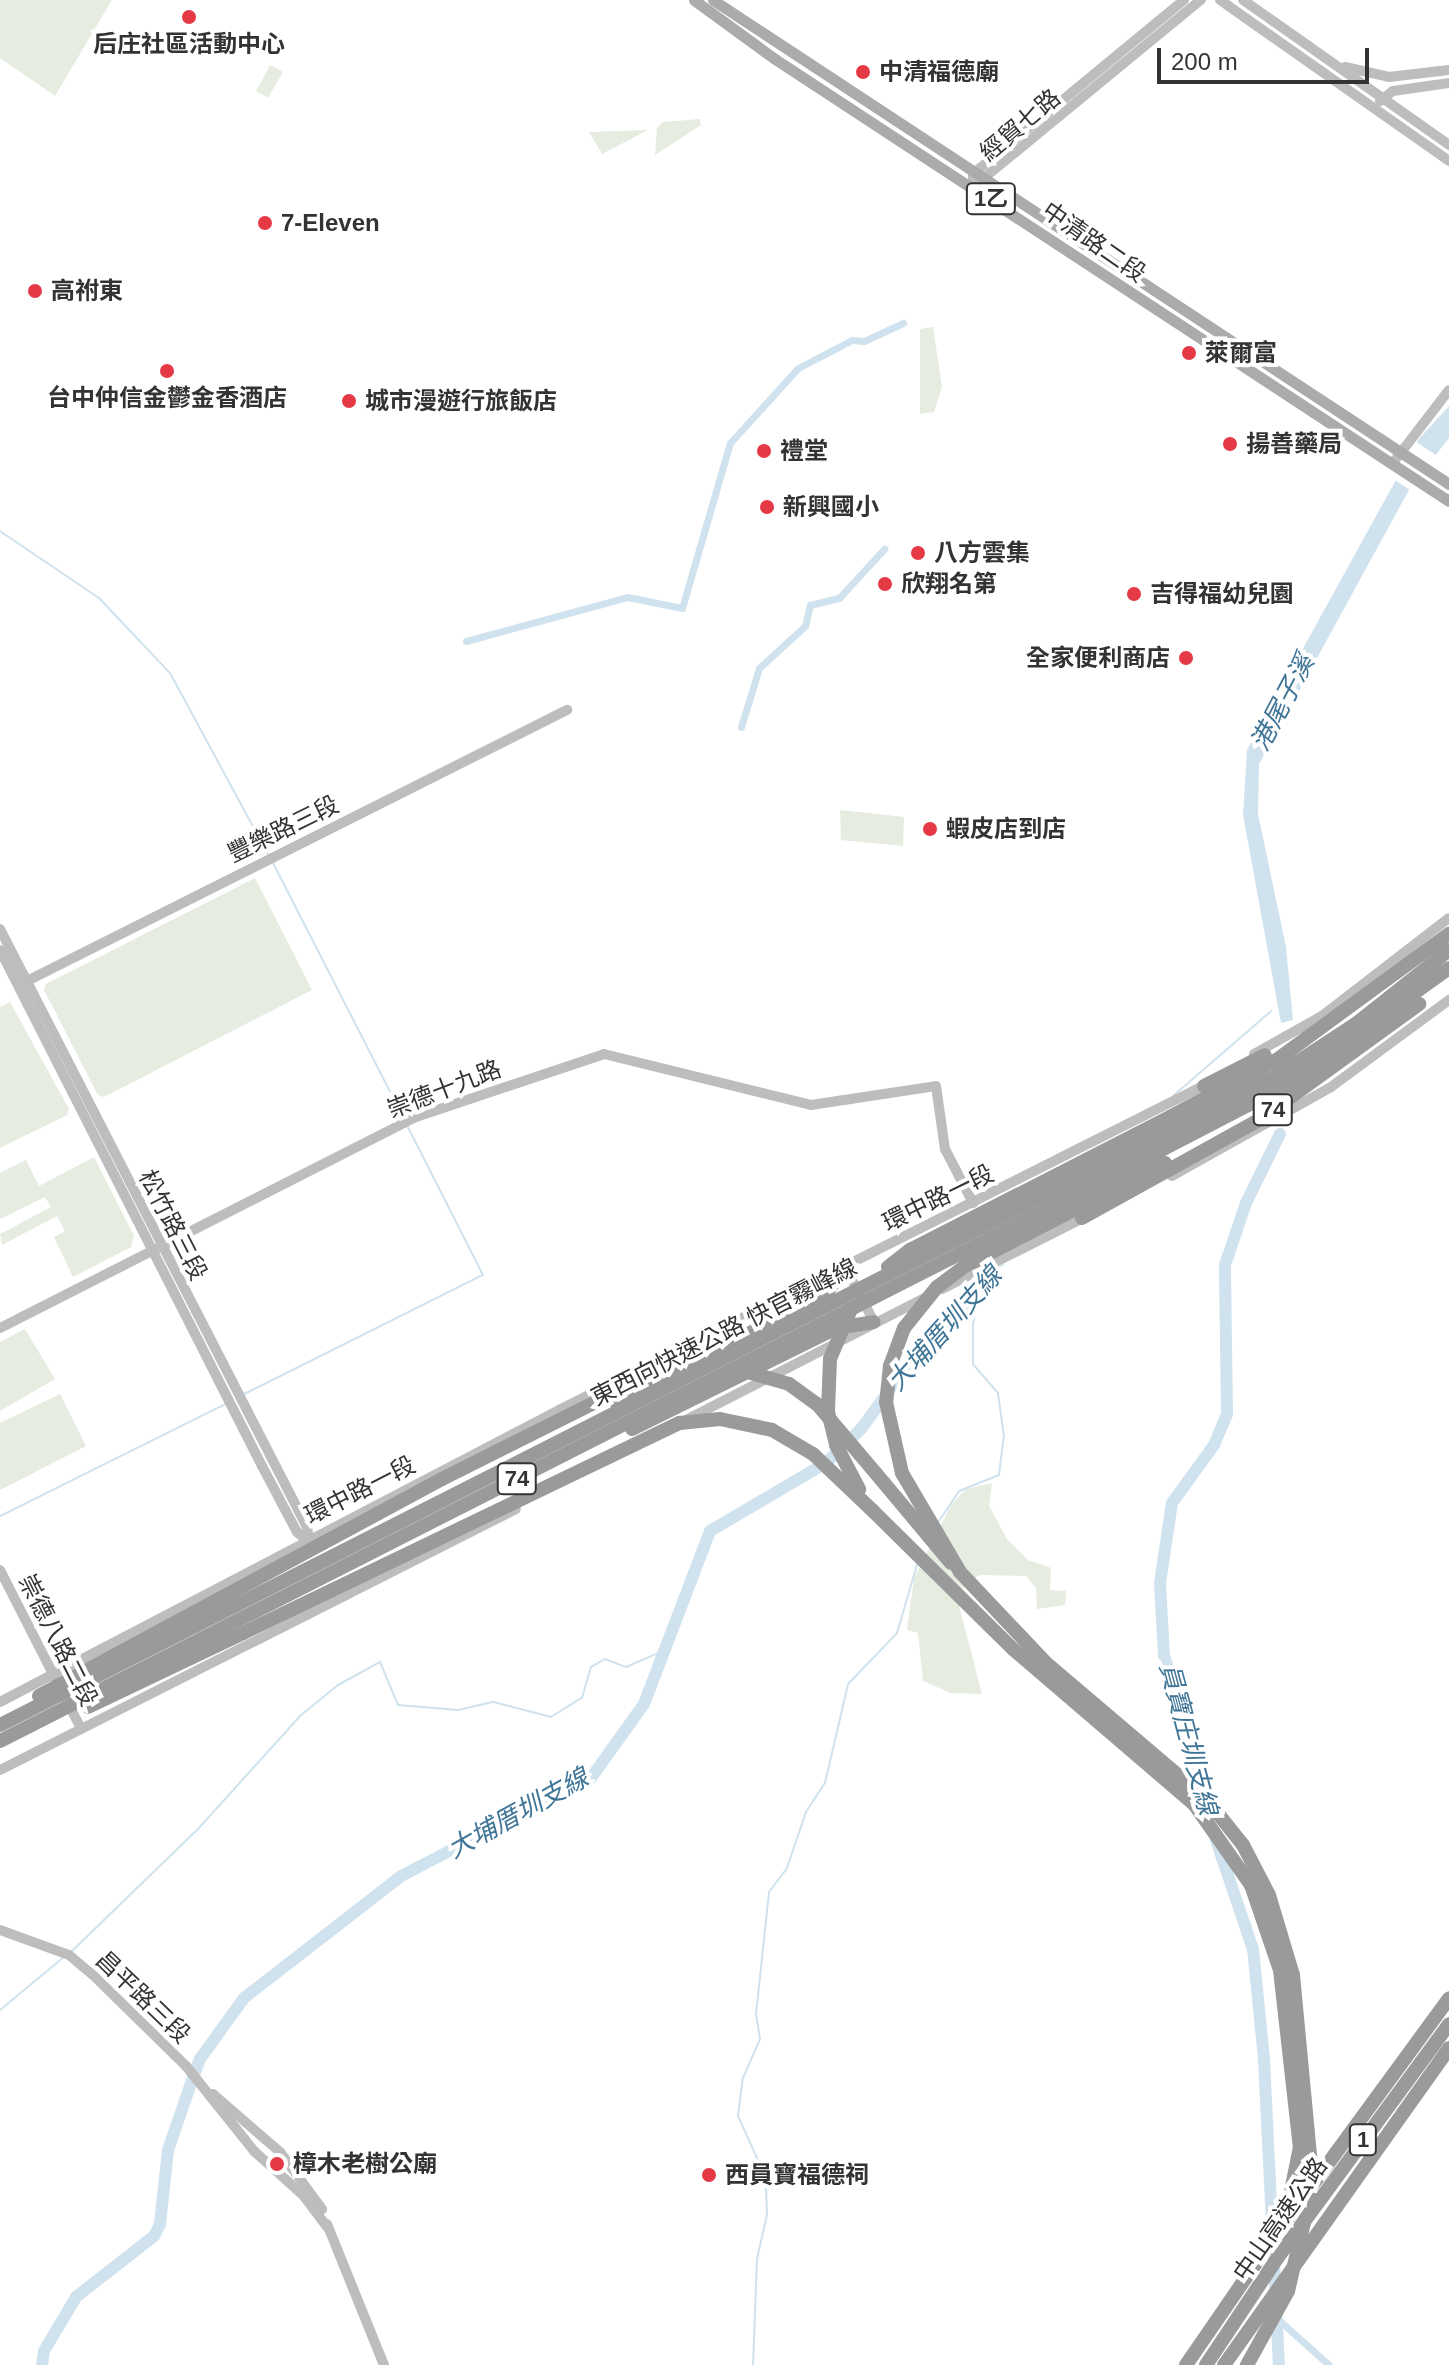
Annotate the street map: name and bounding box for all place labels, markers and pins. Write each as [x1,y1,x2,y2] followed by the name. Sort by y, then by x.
[180,8,198,26] marker: 后庄社區活動中心
[93,30,285,58] place label: 后庄社區活動中心
[879,58,999,86] place label: 中清福德廟
[854,63,872,81] marker: 中清福德廟
[281,209,380,237] place label: 7-Eleven
[256,214,274,232] marker: 7-Eleven
[51,277,123,305] place label: 高祔東
[26,282,44,300] marker: 高祔東
[1205,339,1277,367] place label: 萊爾富
[1180,344,1198,362] marker: 萊爾富
[158,362,176,380] marker: 台中仲信金鬱金香酒店
[47,384,287,412] place label: 台中仲信金鬱金香酒店
[365,387,557,415] place label: 城市漫遊行旅飯店
[340,392,358,410] marker: 城市漫遊行旅飯店
[1246,430,1342,458] place label: 揚善藥局
[1221,435,1239,453] marker: 揚善藥局
[780,437,828,465] place label: 禮堂
[755,442,773,460] marker: 禮堂
[783,493,879,521] place label: 新興國小
[758,498,776,516] marker: 新興國小
[934,539,1030,567] place label: 八方雲集
[909,544,927,562] marker: 八方雲集
[901,570,997,598] place label: 欣翔名第
[876,575,894,593] marker: 欣翔名第
[1150,580,1294,608] place label: 吉得福幼兒園
[1125,585,1143,603] marker: 吉得福幼兒園
[1026,644,1170,672] place label: 全家便利商店
[1177,649,1195,667] marker: 全家便利商店
[946,815,1066,843] place label: 蝦皮店到店
[921,820,939,838] marker: 蝦皮店到店
[293,2150,437,2178] place label: 樟木老樹公廟
[268,2155,286,2173] marker: 樟木老樹公廟
[725,2161,869,2189] place label: 西員寶福德祠
[700,2166,718,2184] marker: 西員寶福德祠

